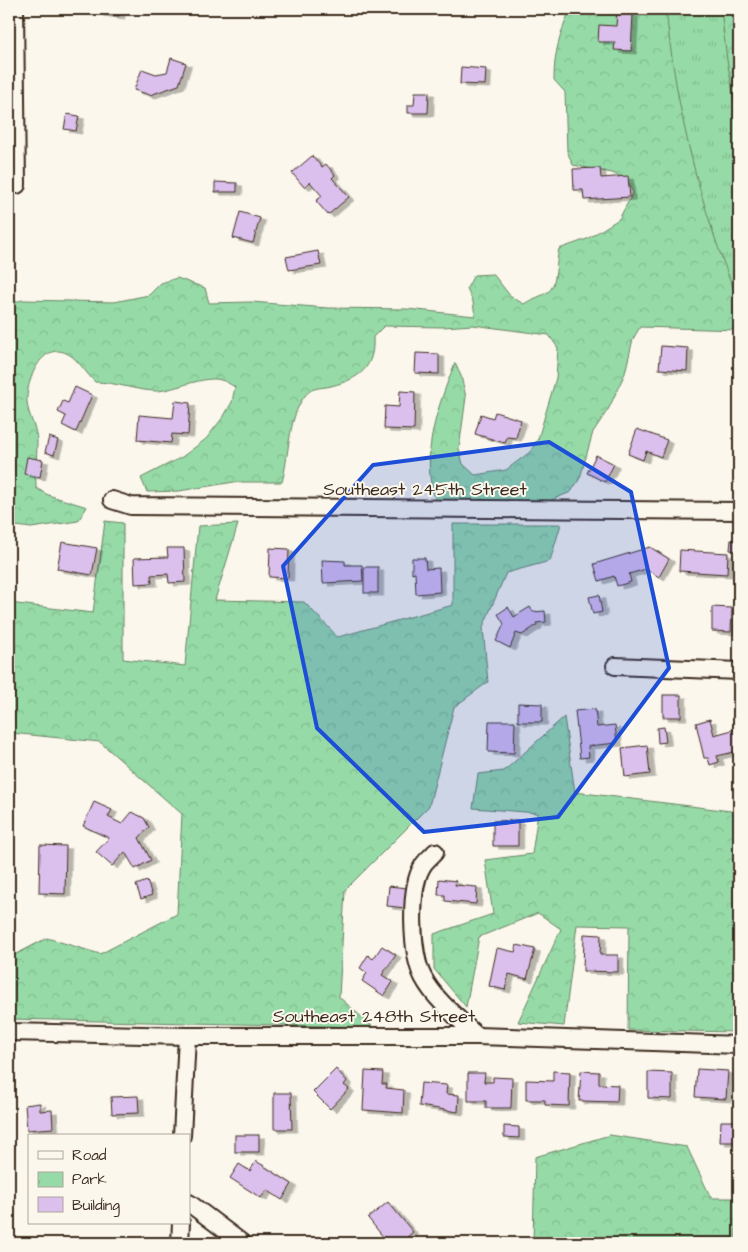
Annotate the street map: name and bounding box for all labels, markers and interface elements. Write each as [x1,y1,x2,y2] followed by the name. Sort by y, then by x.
[323,477,528,502] street label: Southeast 245th Street
[273,1004,476,1029] street label: Southeast 248th Street
[28,1134,190,1224] legend
[72,1145,107,1166] text: Road
[72,1169,107,1190] text: Park
[72,1195,120,1217] text: Building

